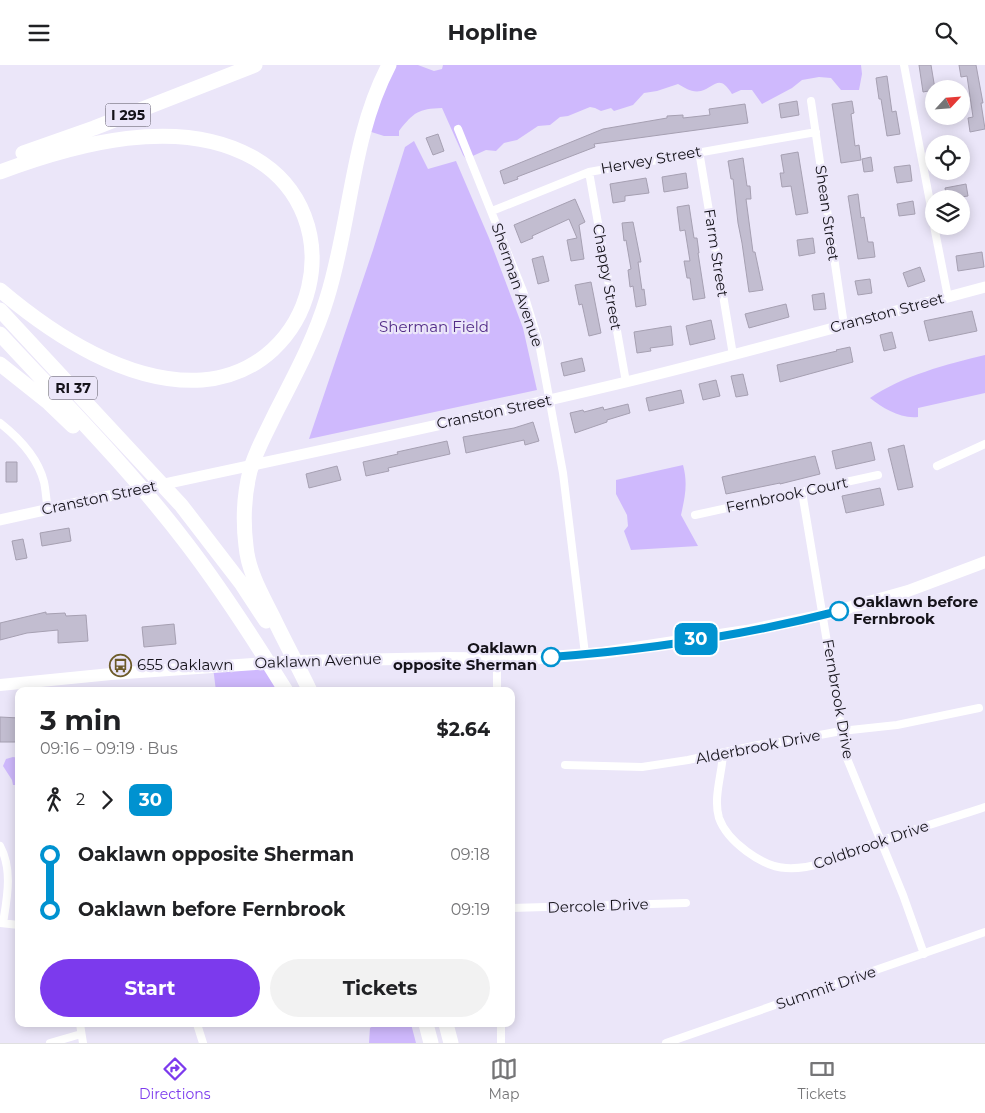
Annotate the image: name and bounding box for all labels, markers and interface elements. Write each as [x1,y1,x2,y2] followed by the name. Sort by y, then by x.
[25,19,53,47] icon: menu
[448,19,537,46] text: Hopline
[932,19,960,47] icon: search
[925,80,970,125] north arrow
[925,80,970,235] map controls
[106,103,150,127] road number: I 295
[925,135,970,180] button: locate
[599,141,703,178] street label: Hervey Street
[811,164,844,262] street label: Shean Street
[925,190,970,235] button: layers
[700,207,733,298] street label: Farm Street
[487,220,548,349] street label: Sherman Avenue
[589,222,626,331] street label: Chappy Street
[828,288,946,337] street label: Cranston Street
[379,317,489,336] park label: Sherman Field
[49,377,97,399] road number: RI 37
[435,390,553,433] street label: Cranston Street
[724,472,850,517] street label: Fernbrook Court
[40,476,158,519] street label: Cranston Street
[853,592,978,628] place label: Oaklawn before Fernbrook
[829,601,849,621] marker: Oaklawn before Fernbrook
[674,623,718,655] line badge: 30
[685,628,707,650] text: 30
[393,638,537,674] place label: Oaklawn opposite Sherman
[819,638,858,760] street label: Fernbrook Drive
[541,647,561,667] marker: Oaklawn opposite Sherman
[254,649,382,672] street label: Oaklawn Avenue
[109,653,133,677] bus stop icon: 655 Oaklawn
[137,655,233,674] place label: 655 Oaklawn
[40,703,122,737] text: 3 min
[437,718,490,741] text: $2.64
[694,725,822,768] street label: Alderbrook Drive
[40,739,178,758] text: 09:16 – 09:19 · Bus
[40,786,68,814] icon: walk
[93,786,121,814] icon: forward
[139,789,162,811] text: 30
[76,790,85,809] text: 2
[811,816,931,873] street label: Coldbrook Drive
[78,843,354,866] text: Oaklawn opposite Sherman
[450,845,490,864] text: 09:18
[547,894,649,917] street label: Dercole Drive
[78,898,346,921] text: Oaklawn before Fernbrook
[451,900,490,919] text: 09:19
[40,959,260,1017] button: Start
[270,959,490,1017] button: Tickets
[773,962,878,1013] street label: Summit Drive
[139,1055,211,1103] tab: Directions
[488,1055,520,1103] tab: Map
[797,1055,846,1103] tab: Tickets

